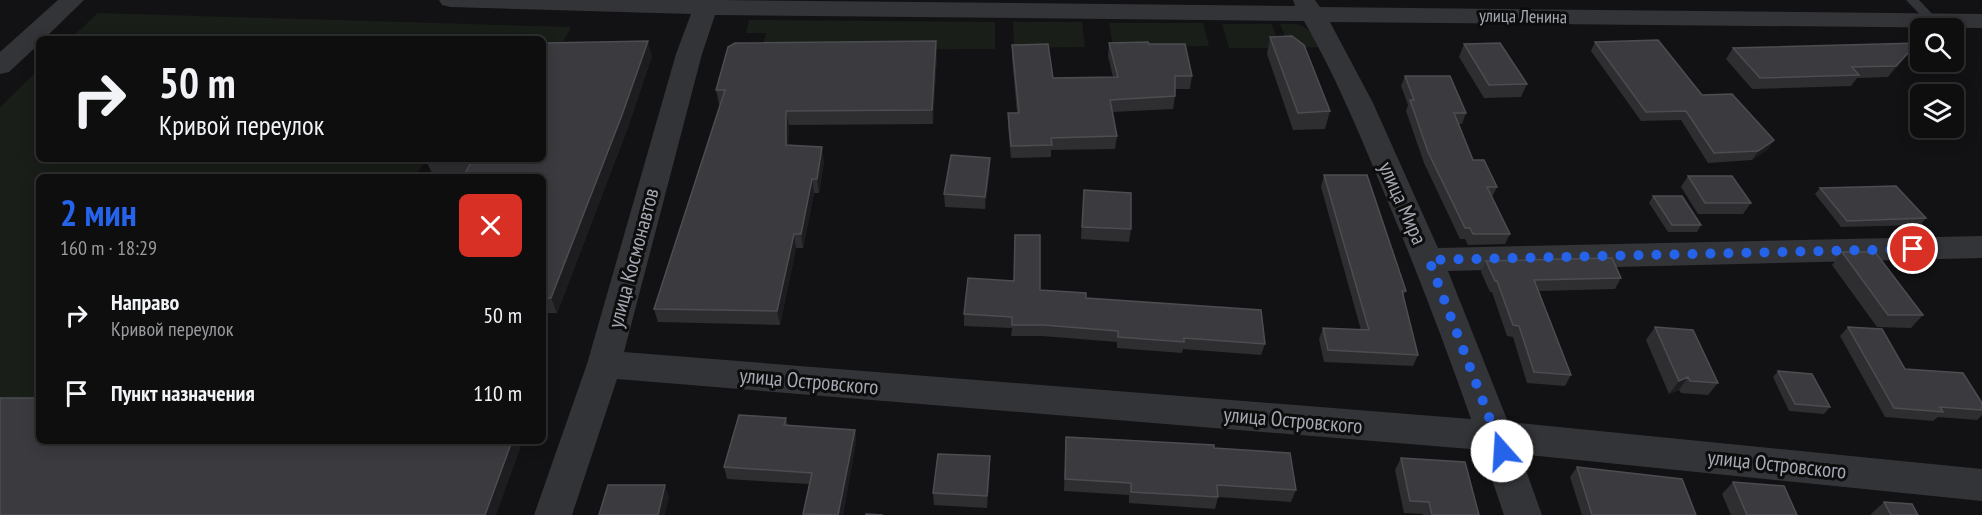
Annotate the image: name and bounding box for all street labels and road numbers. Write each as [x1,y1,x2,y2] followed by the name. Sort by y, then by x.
[1479,4,1567,28] street label: улица Ленина
[1373,157,1433,249] street label: улица Мира
[601,185,665,331] street label: улица Космонавтов
[738,361,880,401] street label: улица Островского
[1222,400,1364,440] street label: улица Островского
[1706,443,1848,485] street label: улица Островского

